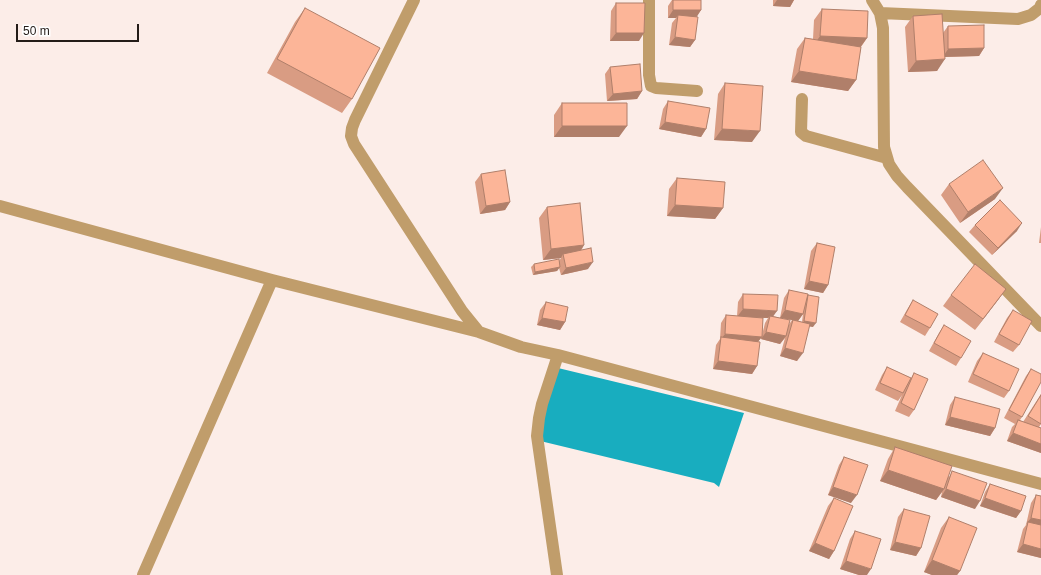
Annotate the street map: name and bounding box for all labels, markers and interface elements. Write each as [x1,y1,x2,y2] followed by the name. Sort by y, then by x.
[18,16,141,42] scale bar
[23,24,50,38] text: 50 m

